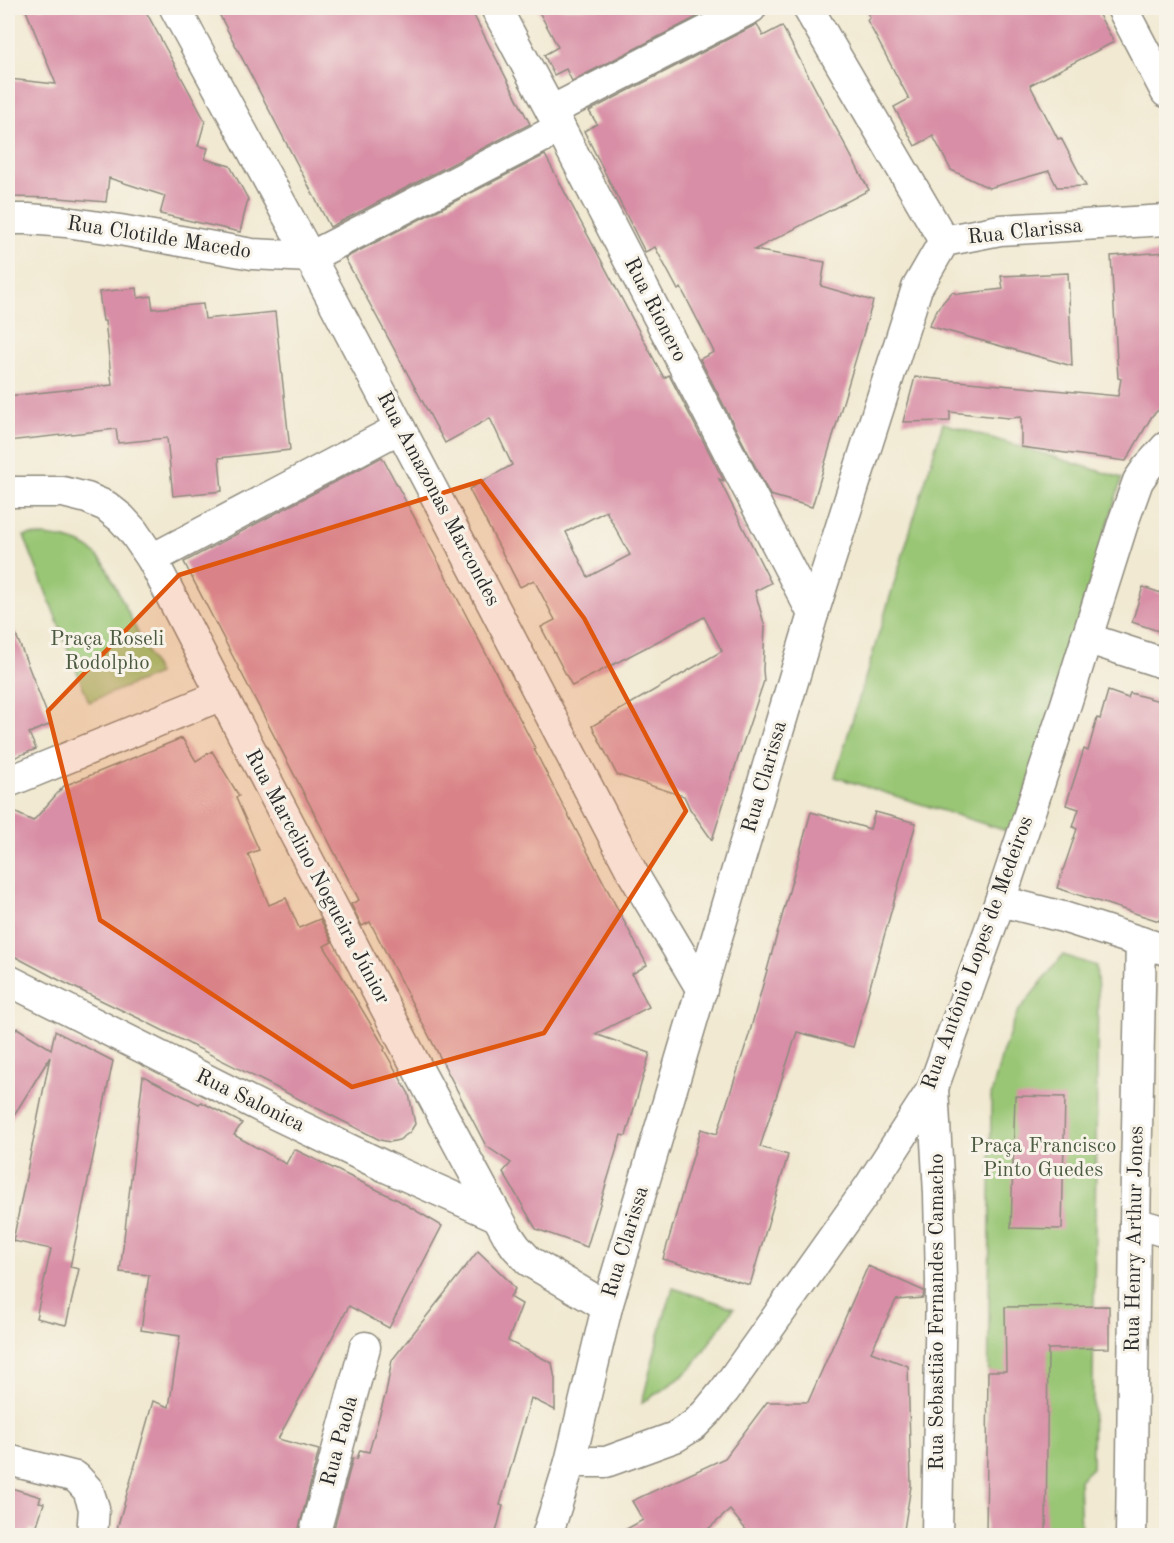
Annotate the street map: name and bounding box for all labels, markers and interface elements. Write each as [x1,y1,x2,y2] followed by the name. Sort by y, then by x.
[65,213,253,263] street label: Rua Clotilde Macedo
[966,216,1084,248] street label: Rua Clarissa
[620,255,690,365] street label: Rua Rionero
[373,388,503,610] street label: Rua Amazonas Marcondes
[50,629,164,674] park label: Praça Roseli Rodolpho
[739,719,791,835] street label: Rua Clarissa
[241,746,393,1008] street label: Rua Marcelino Nogueira Júnior
[919,814,1037,1092] street label: Rua Antônio Lopes de Medeiros
[192,1066,308,1136] street label: Rua Salonica
[1123,1125,1147,1353] street label: Rua Henry Arthur Jones
[970,1136,1116,1181] park label: Praça Francisco Pinto Guedes
[927,1153,948,1471] street label: Rua Sebastião Fernandes Camacho
[599,1184,653,1300] street label: Rua Clarissa
[318,1394,362,1488] street label: Rua Paola

